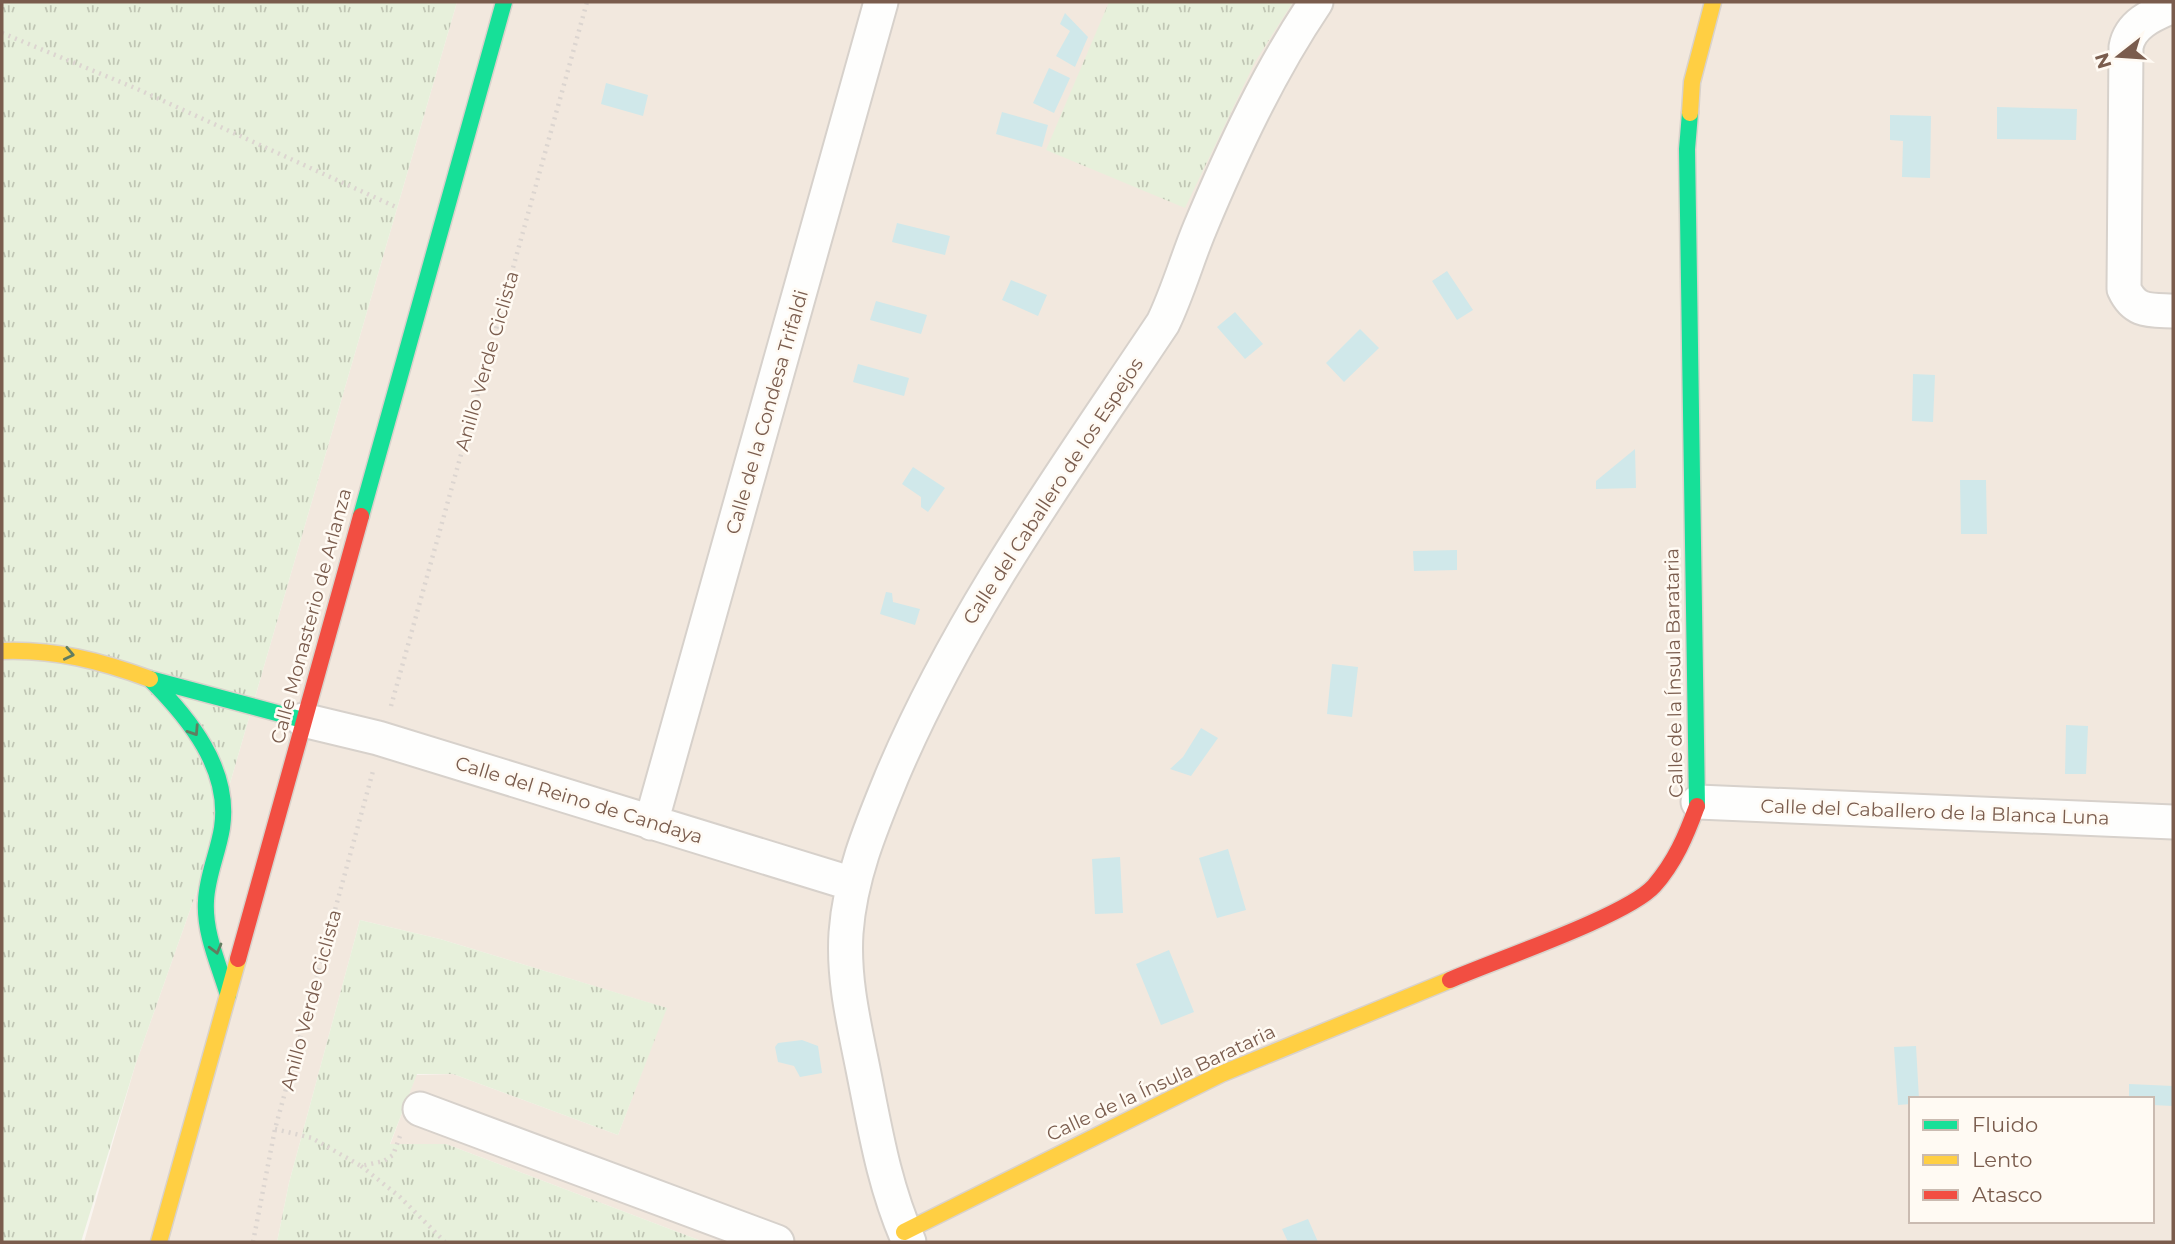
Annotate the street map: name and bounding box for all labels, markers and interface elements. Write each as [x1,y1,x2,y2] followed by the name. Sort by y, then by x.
[2084,21,2154,91] north arrow
[2090,50,2116,72] text: N
[450,268,524,454] street label: Anillo Verde Ciclista
[721,287,813,537] street label: Calle de la Condesa Trifaldi
[958,353,1148,629] street label: Calle del Caballero de los Espejos
[266,486,356,746] street label: Calle Monasterio de Arlanza
[1660,548,1688,798] street label: Calle de la Ínsula Barataria
[63,645,75,660] one-way arrow
[185,724,198,737] one-way arrow
[453,751,705,849] street label: Calle del Reino de Candaya
[1760,794,2110,830] street label: Calle del Caballero de la Blanca Luna
[276,907,346,1093] street label: Anillo Verde Ciclista
[208,943,222,955] one-way arrow
[1043,1020,1279,1146] street label: Calle de la Ínsula Barataria
[1909,1097,2154,1223] legend
[1972,1112,2038,1137] text: Fluido
[1972,1147,2032,1172] text: Lento
[1972,1182,2043,1207] text: Atasco

